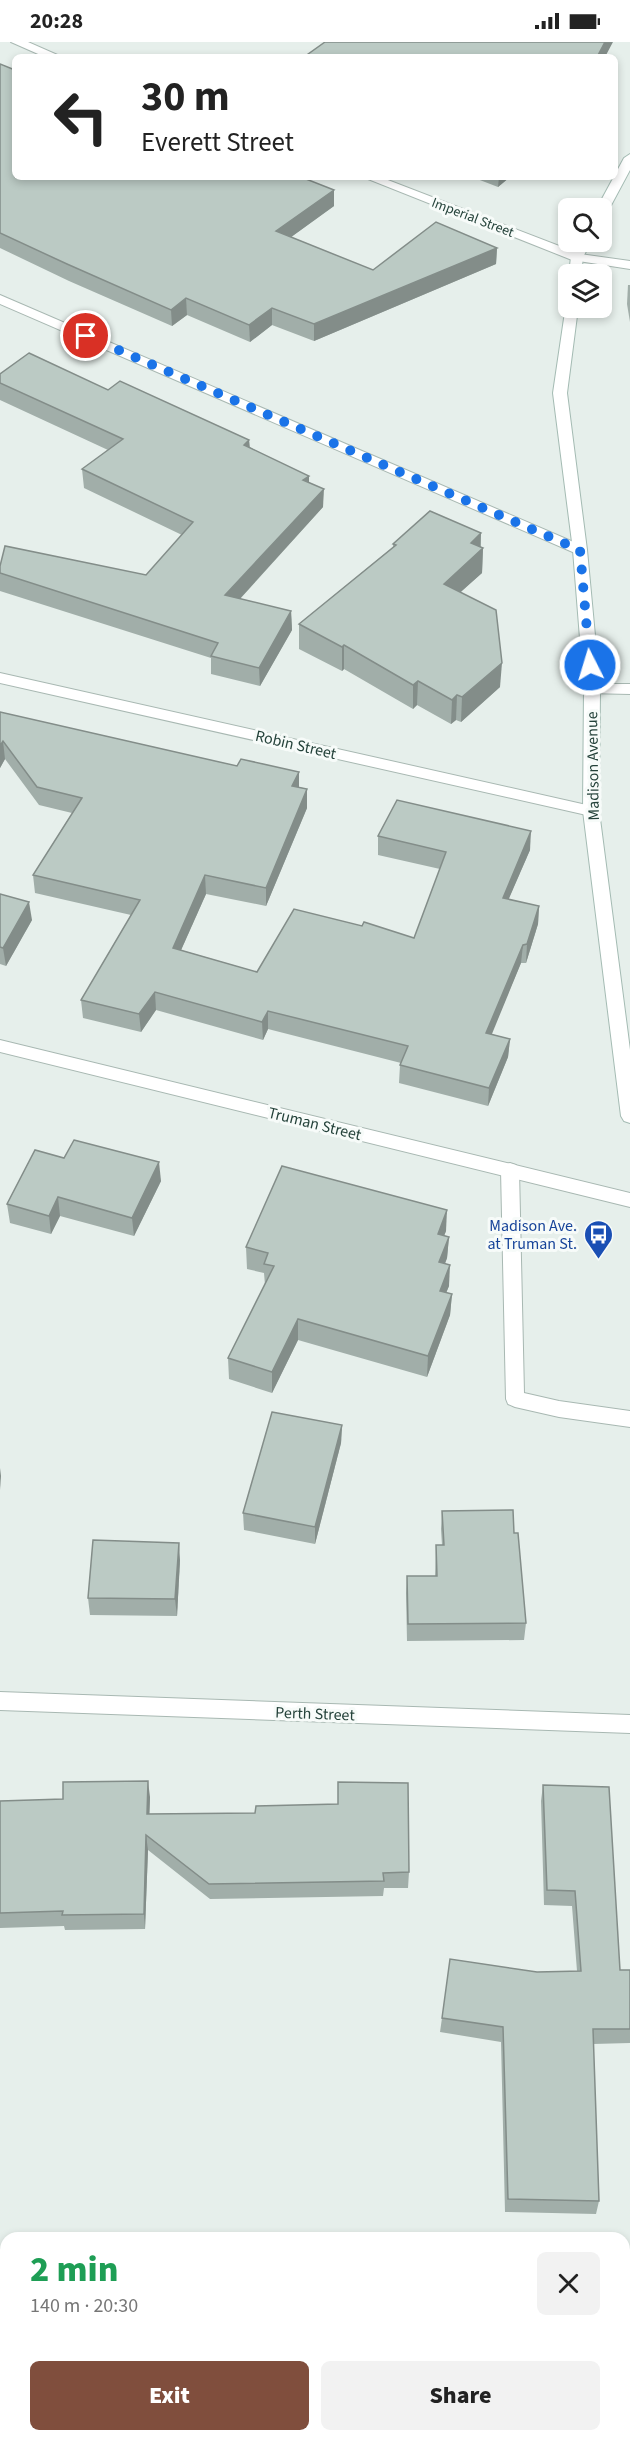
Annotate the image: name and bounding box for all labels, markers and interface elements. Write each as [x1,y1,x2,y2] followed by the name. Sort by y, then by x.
[30,5,83,37] text: 20:28
[141,67,230,127] text: 30 m
[42,78,120,156] icon: left
[141,123,294,162] text: Everett Street
[429,193,517,243] street label: Imperial Street
[558,198,612,318] map controls
[558,198,612,252] button: search
[558,264,612,318] button: layers
[60,310,111,361] pin
[69,319,102,352] icon: arrive
[558,633,622,697] position arrow
[581,711,605,821] street label: Madison Avenue
[253,725,339,765] street label: Robin Street
[266,1102,364,1146] street label: Truman Street
[488,1215,577,1255] place label: Madison Ave. at Truman St.
[582,1218,614,1260] bus stop icon: Madison Ave. at Truman St.
[275,1702,356,1726] street label: Perth Street
[30,2244,118,2295] text: 2 min
[537,2252,600,2315] button: close
[30,2292,138,2320] text: 140 m · 20:30
[30,2361,309,2430] button: Exit
[321,2361,600,2430] button: Share

